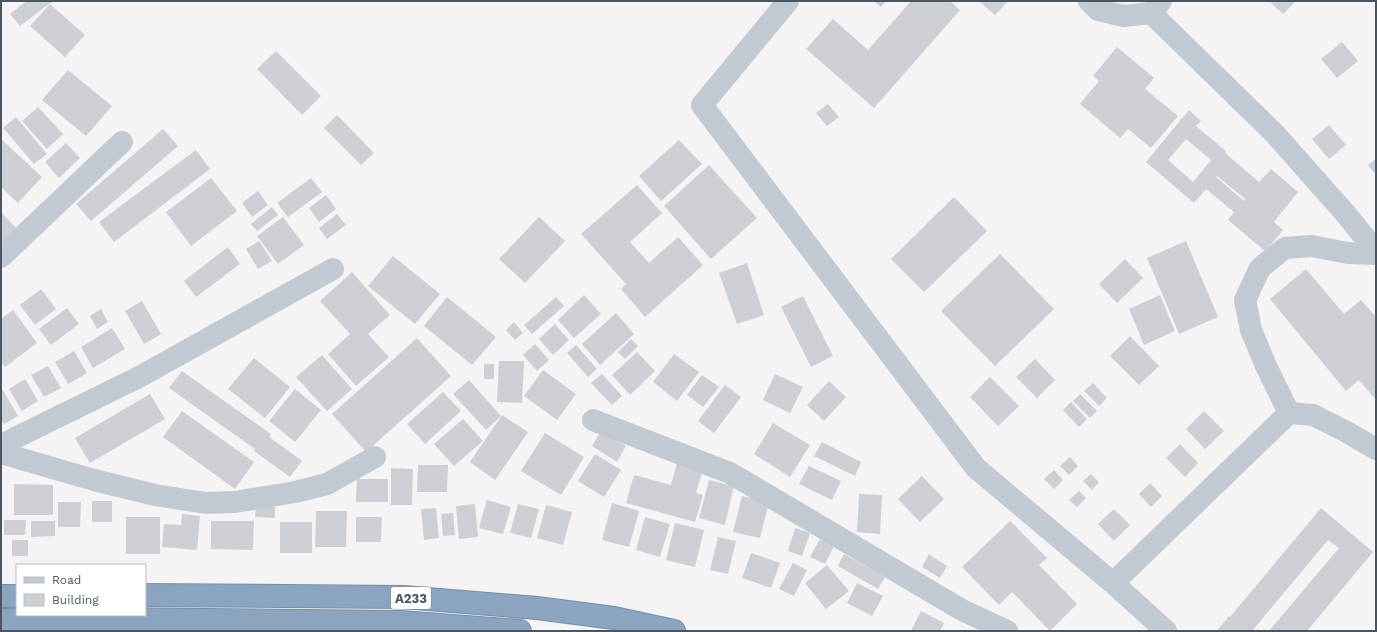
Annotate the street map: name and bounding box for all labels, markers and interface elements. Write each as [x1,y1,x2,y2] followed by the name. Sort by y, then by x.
[16,564,146,616] legend
[52,573,81,587] text: Road
[391,587,431,609] road number: A233
[52,593,99,607] text: Building

